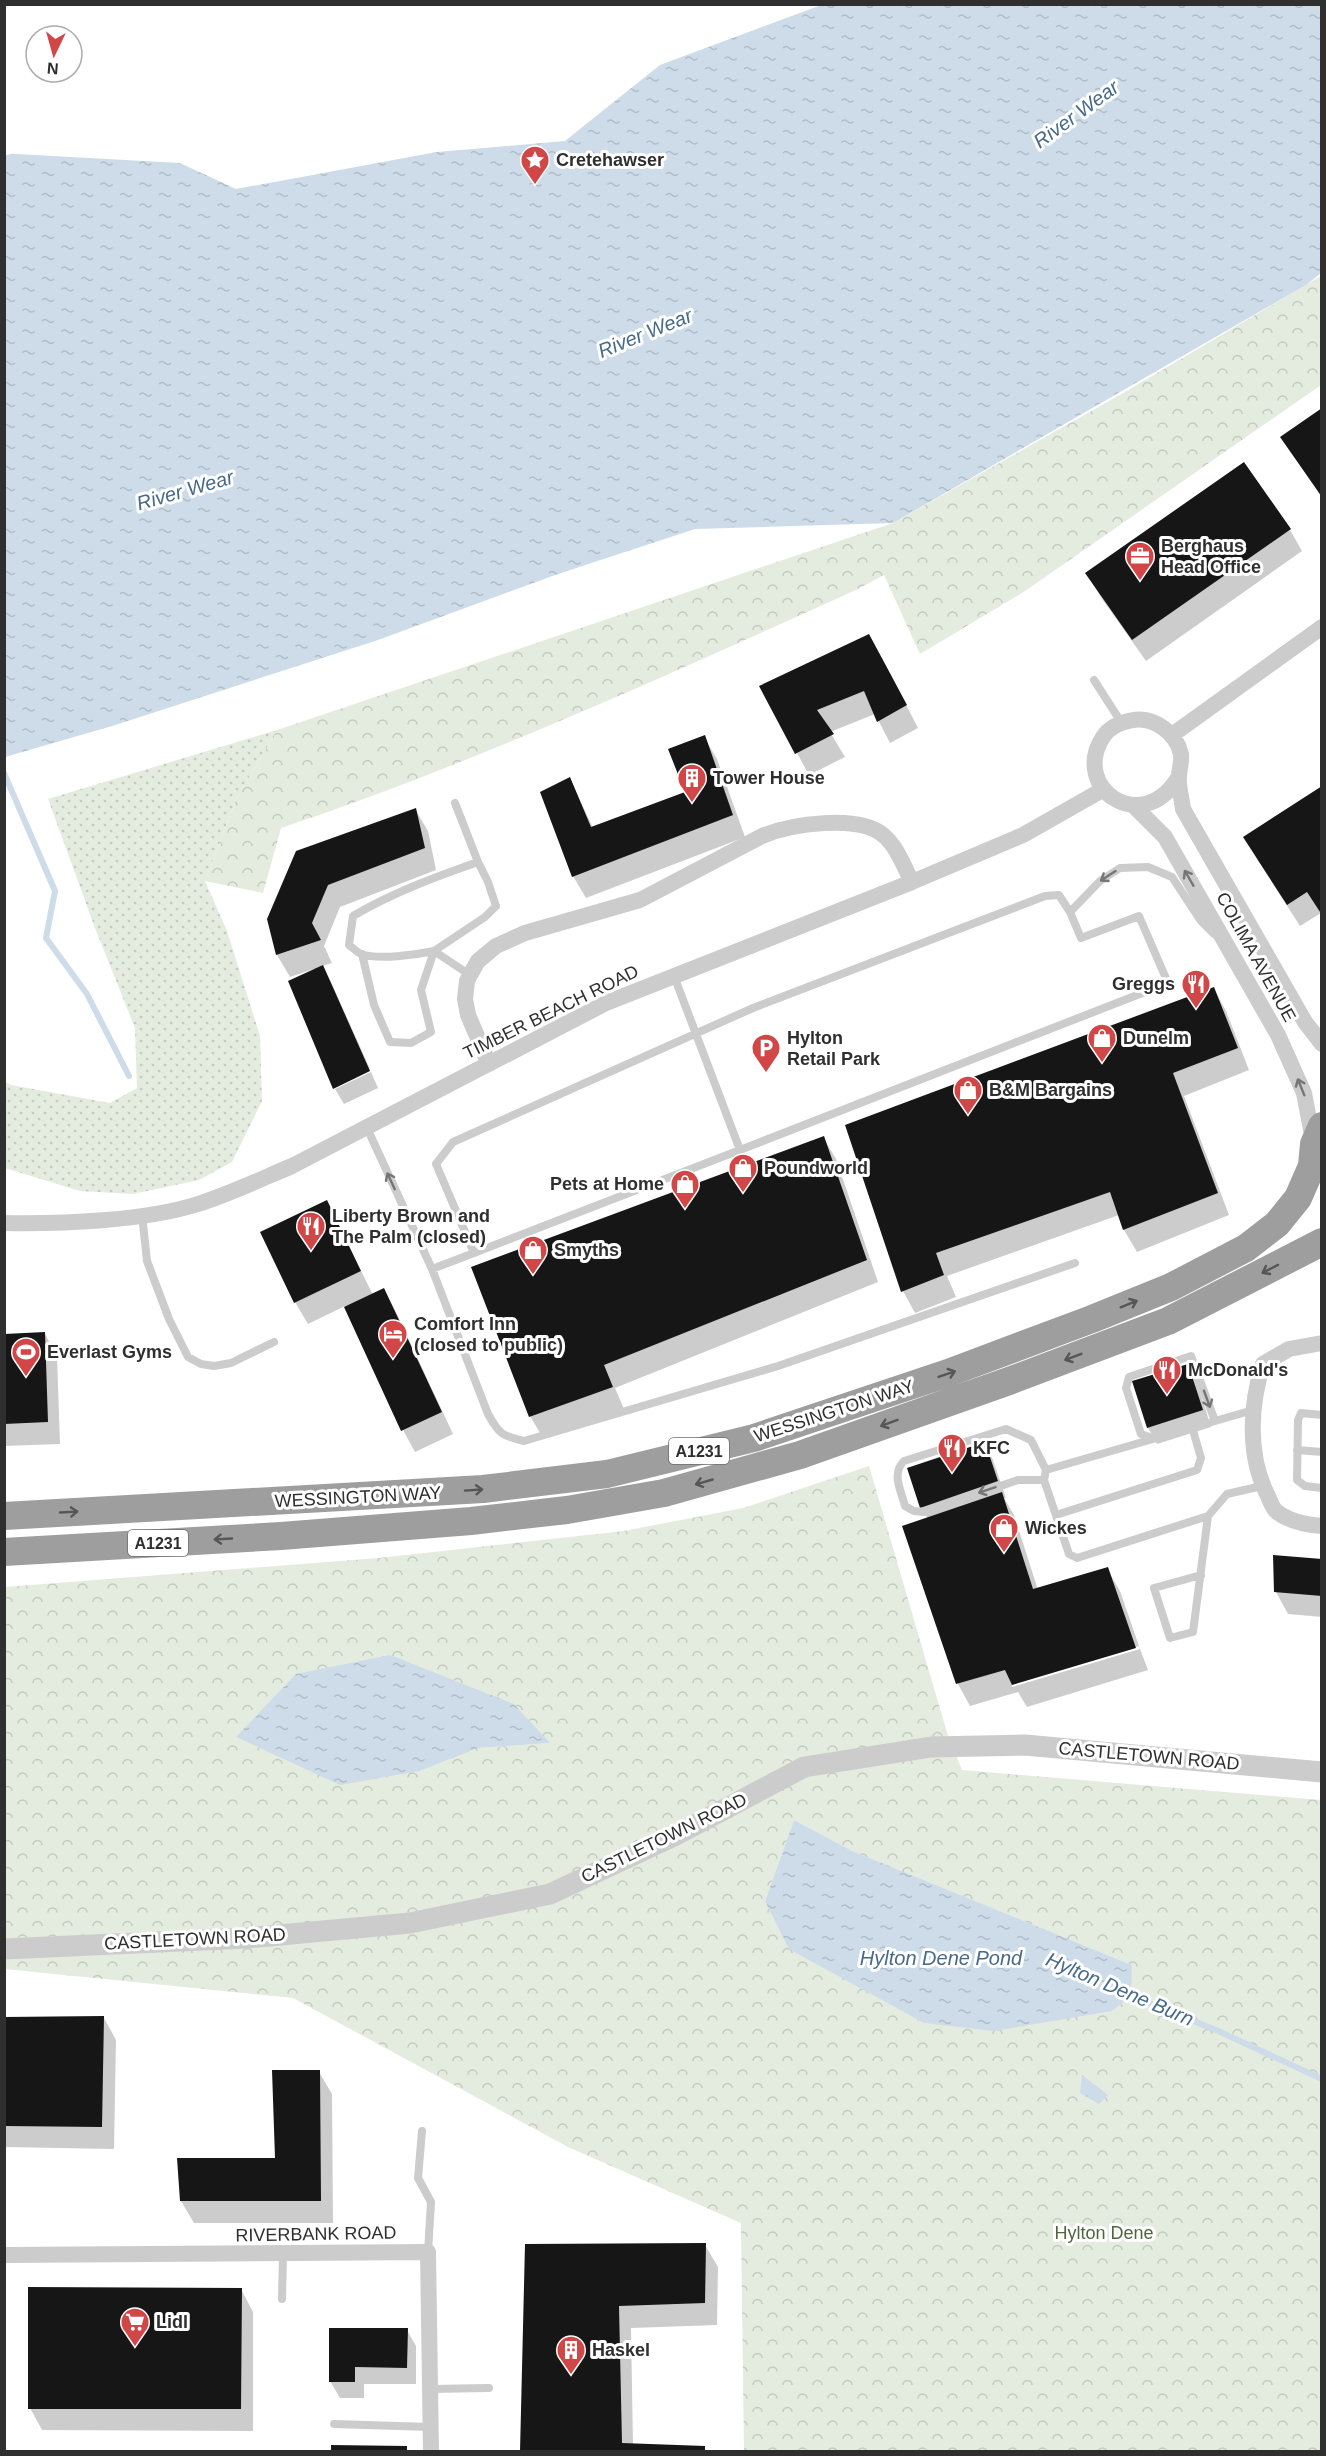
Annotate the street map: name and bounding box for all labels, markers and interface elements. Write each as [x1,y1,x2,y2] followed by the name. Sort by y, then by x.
[24,24,84,84] north arrow
[46,59,59,77] text: N
[1029,75,1124,152] water label: River Wear
[519,144,551,186] place icon: Cretehawser
[556,150,664,170] place label: Cretehawser
[595,304,697,362] water label: River Wear
[134,465,237,514] water label: River Wear
[1161,536,1261,577] place label: Berghaus Head Office
[1124,540,1156,582] office icon: Berghaus Head Office
[676,762,708,804] building icon: Tower House
[713,768,825,788] place label: Tower House
[1100,870,1117,882] one-way arrow
[1183,870,1195,887] one-way arrow
[1212,889,1300,1025] street label: COLIMA AVENUE
[460,961,642,1063] street label: TIMBER BEACH ROAD
[1180,968,1212,1010] restaurant icon: Greggs
[1112,974,1175,994] place label: Greggs
[1086,1022,1118,1064] shop icon: Dunelm
[787,1028,881,1069] place label: Hylton Retail Park
[1123,1028,1189,1048] place label: Dunelm
[750,1032,782,1074] parking icon: Hylton Retail Park
[952,1074,984,1116] shop icon: B&M Bargains
[1295,1078,1306,1097] one-way arrow
[989,1080,1112,1100] place label: B&M Bargains
[727,1152,759,1194] shop icon: Poundworld
[764,1158,868,1178] place label: Poundworld
[669,1168,701,1210] shop icon: Pets at Home
[385,1172,397,1190] one-way arrow
[550,1174,664,1194] place label: Pets at Home
[332,1206,490,1247] place label: Liberty Brown and The Palm (closed)
[295,1210,327,1252] restaurant icon: Liberty Brown and The Palm (closed)
[517,1234,549,1276] shop icon: Smyths
[554,1240,619,1260] place label: Smyths
[1261,1263,1279,1275] one-way arrow
[1119,1298,1138,1309] one-way arrow
[414,1314,563,1355] place label: Comfort Inn (closed to public)
[377,1318,409,1360] hotel icon: Comfort Inn (closed to public)
[10,1336,42,1378] sports icon: Everlast Gyms
[47,1342,172,1362] place label: Everlast Gyms
[1064,1352,1083,1363] one-way arrow
[1151,1354,1183,1396] restaurant icon: McDonald's
[1188,1360,1288,1380] place label: McDonald's
[937,1367,956,1378] one-way arrow
[752,1376,916,1446] street label: WESSINGTON WAY
[1202,1389,1213,1408] one-way arrow
[881,1418,899,1429] one-way arrow
[936,1432,968,1474] restaurant icon: KFC
[669,1438,729,1464] road number: A1231
[973,1438,1010,1458] place label: KFC
[694,1477,713,1488] one-way arrow
[274,1483,442,1511] street label: WESSINGTON WAY
[463,1484,483,1495] one-way arrow
[978,1486,997,1497] one-way arrow
[59,1507,79,1518] one-way arrow
[988,1512,1020,1554] shop icon: Wickes
[1025,1518,1087,1538] place label: Wickes
[128,1530,188,1556] road number: A1231
[214,1534,234,1545] one-way arrow
[1058,1738,1240,1774] street label: CASTLETOWN ROAD
[578,1789,750,1887] street label: CASTLETOWN ROAD
[104,1924,286,1954] street label: CASTLETOWN ROAD
[860,1947,1023,1969] water label: Hylton Dene Pond
[1043,1948,1197,2030] water label: Hylton Dene Burn
[235,2223,397,2245] street label: RIVERBANK ROAD
[1054,2223,1154,2243] park label: Hylton Dene
[119,2306,151,2348] supermarket icon: Lidl
[156,2312,188,2332] place label: Lidl
[555,2334,587,2376] building icon: Haskel
[592,2340,650,2360] place label: Haskel

